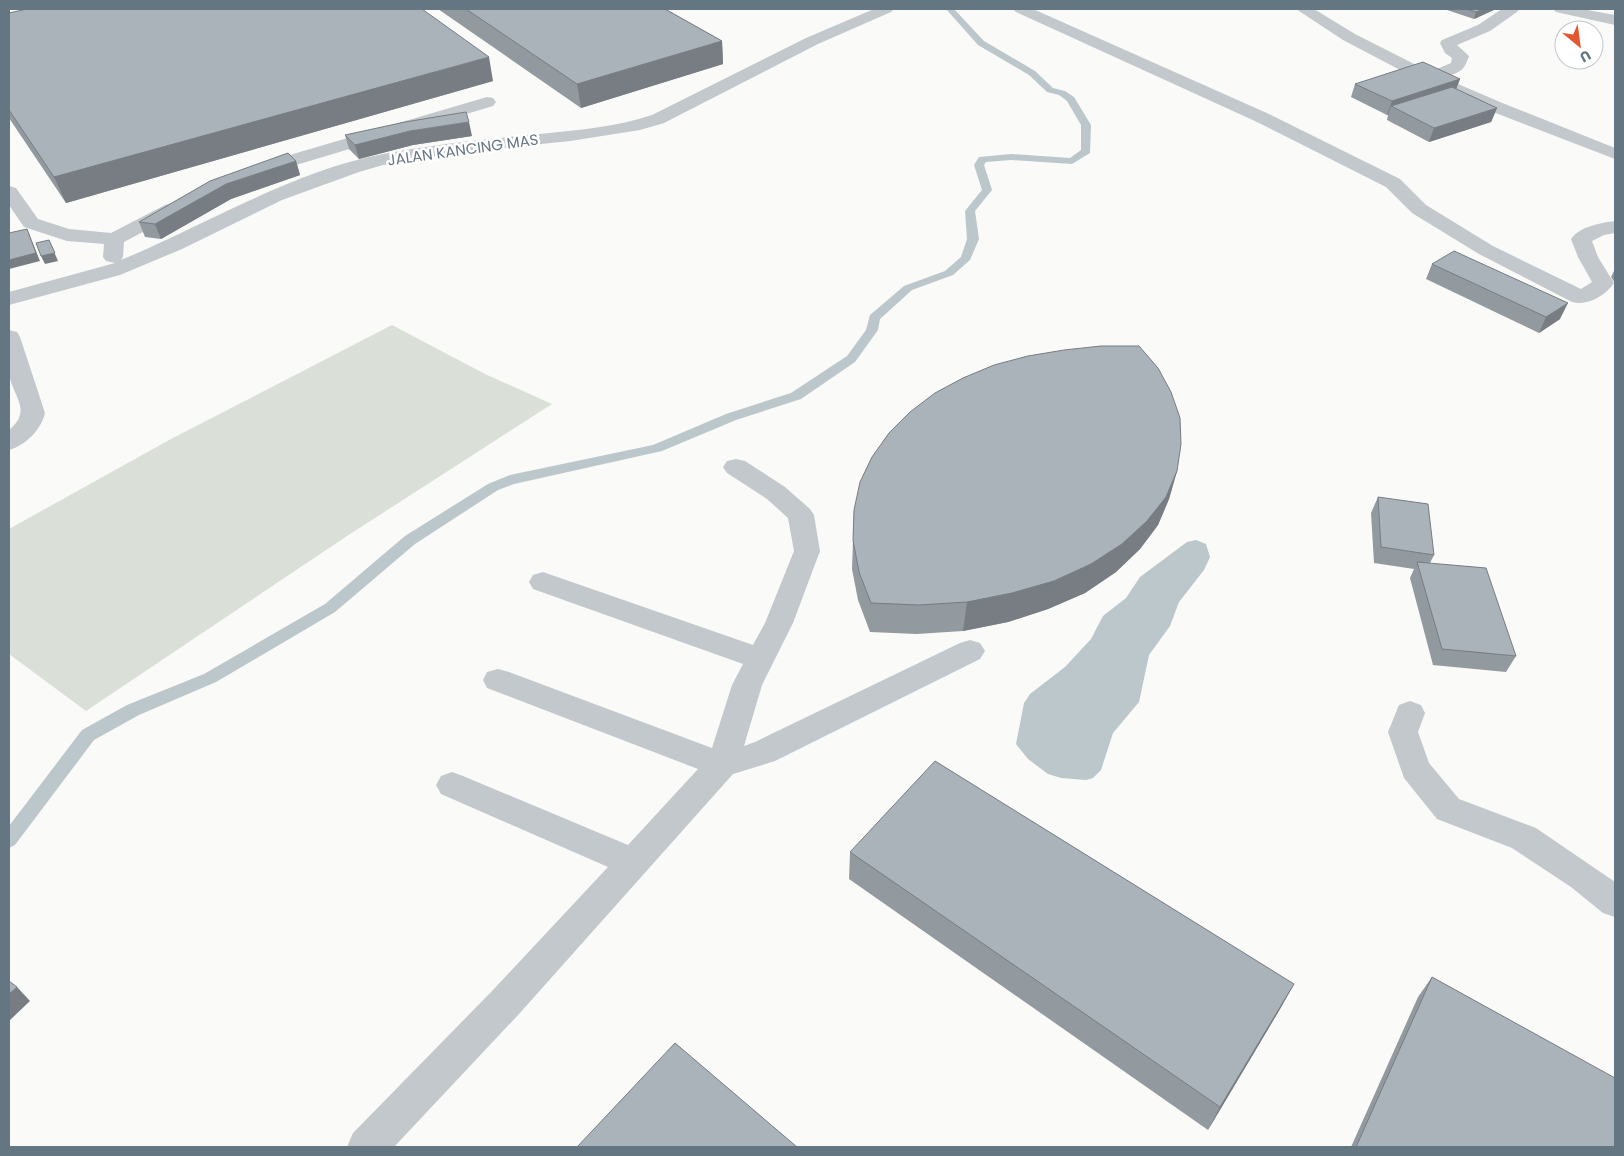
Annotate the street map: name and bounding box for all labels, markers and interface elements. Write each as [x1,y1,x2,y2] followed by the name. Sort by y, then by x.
[1554,20,1604,70] north arrow
[1576,45,1594,68] text: U
[386,129,540,170] street label: JALAN KANCING MAS

